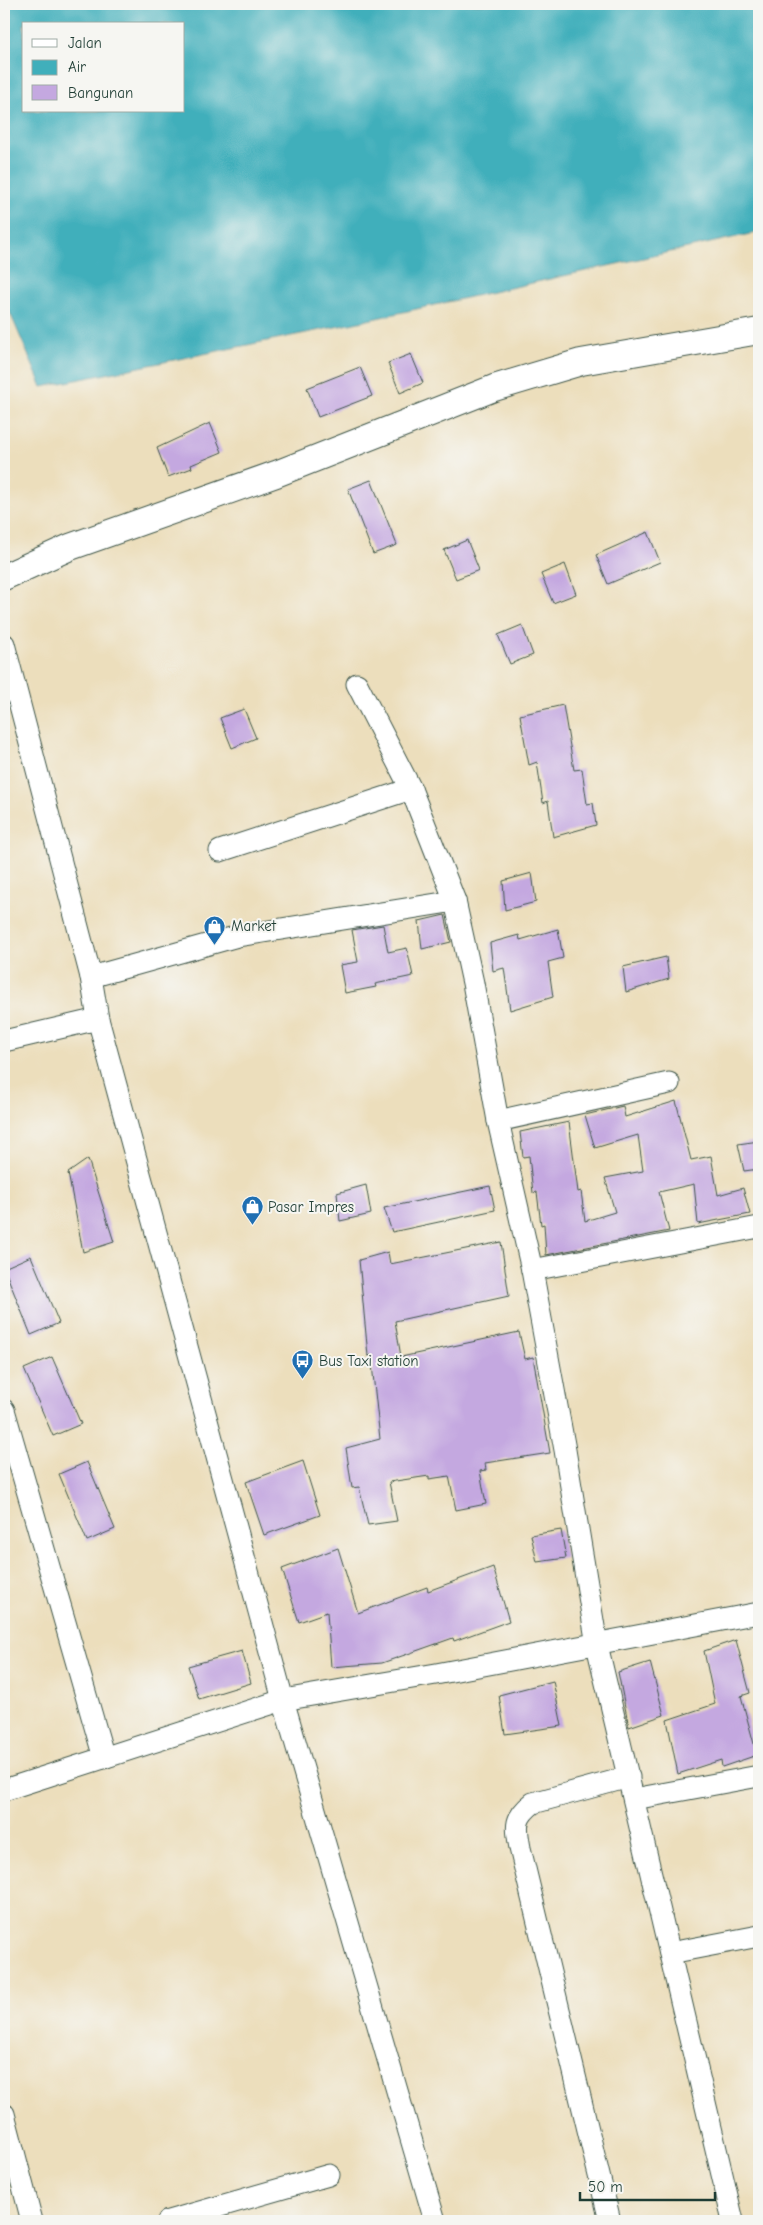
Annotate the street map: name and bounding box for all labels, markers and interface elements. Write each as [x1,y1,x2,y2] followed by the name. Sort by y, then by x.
[22,22,185,112] legend
[68,34,102,52] text: Jalan
[68,58,86,76] text: Air
[68,84,133,102] text: Bangunan
[203,914,227,945] shop icon: Market
[231,917,277,935] place label: Market
[240,1195,264,1226] shop icon: Pasar Impres
[268,1198,354,1216] place label: Pasar Impres
[291,1349,315,1380] bus stop icon: Bus Taxi station
[319,1352,419,1370] place label: Bus Taxi station
[580,2170,716,2202] scale bar
[588,2178,623,2196] text: 50 m

